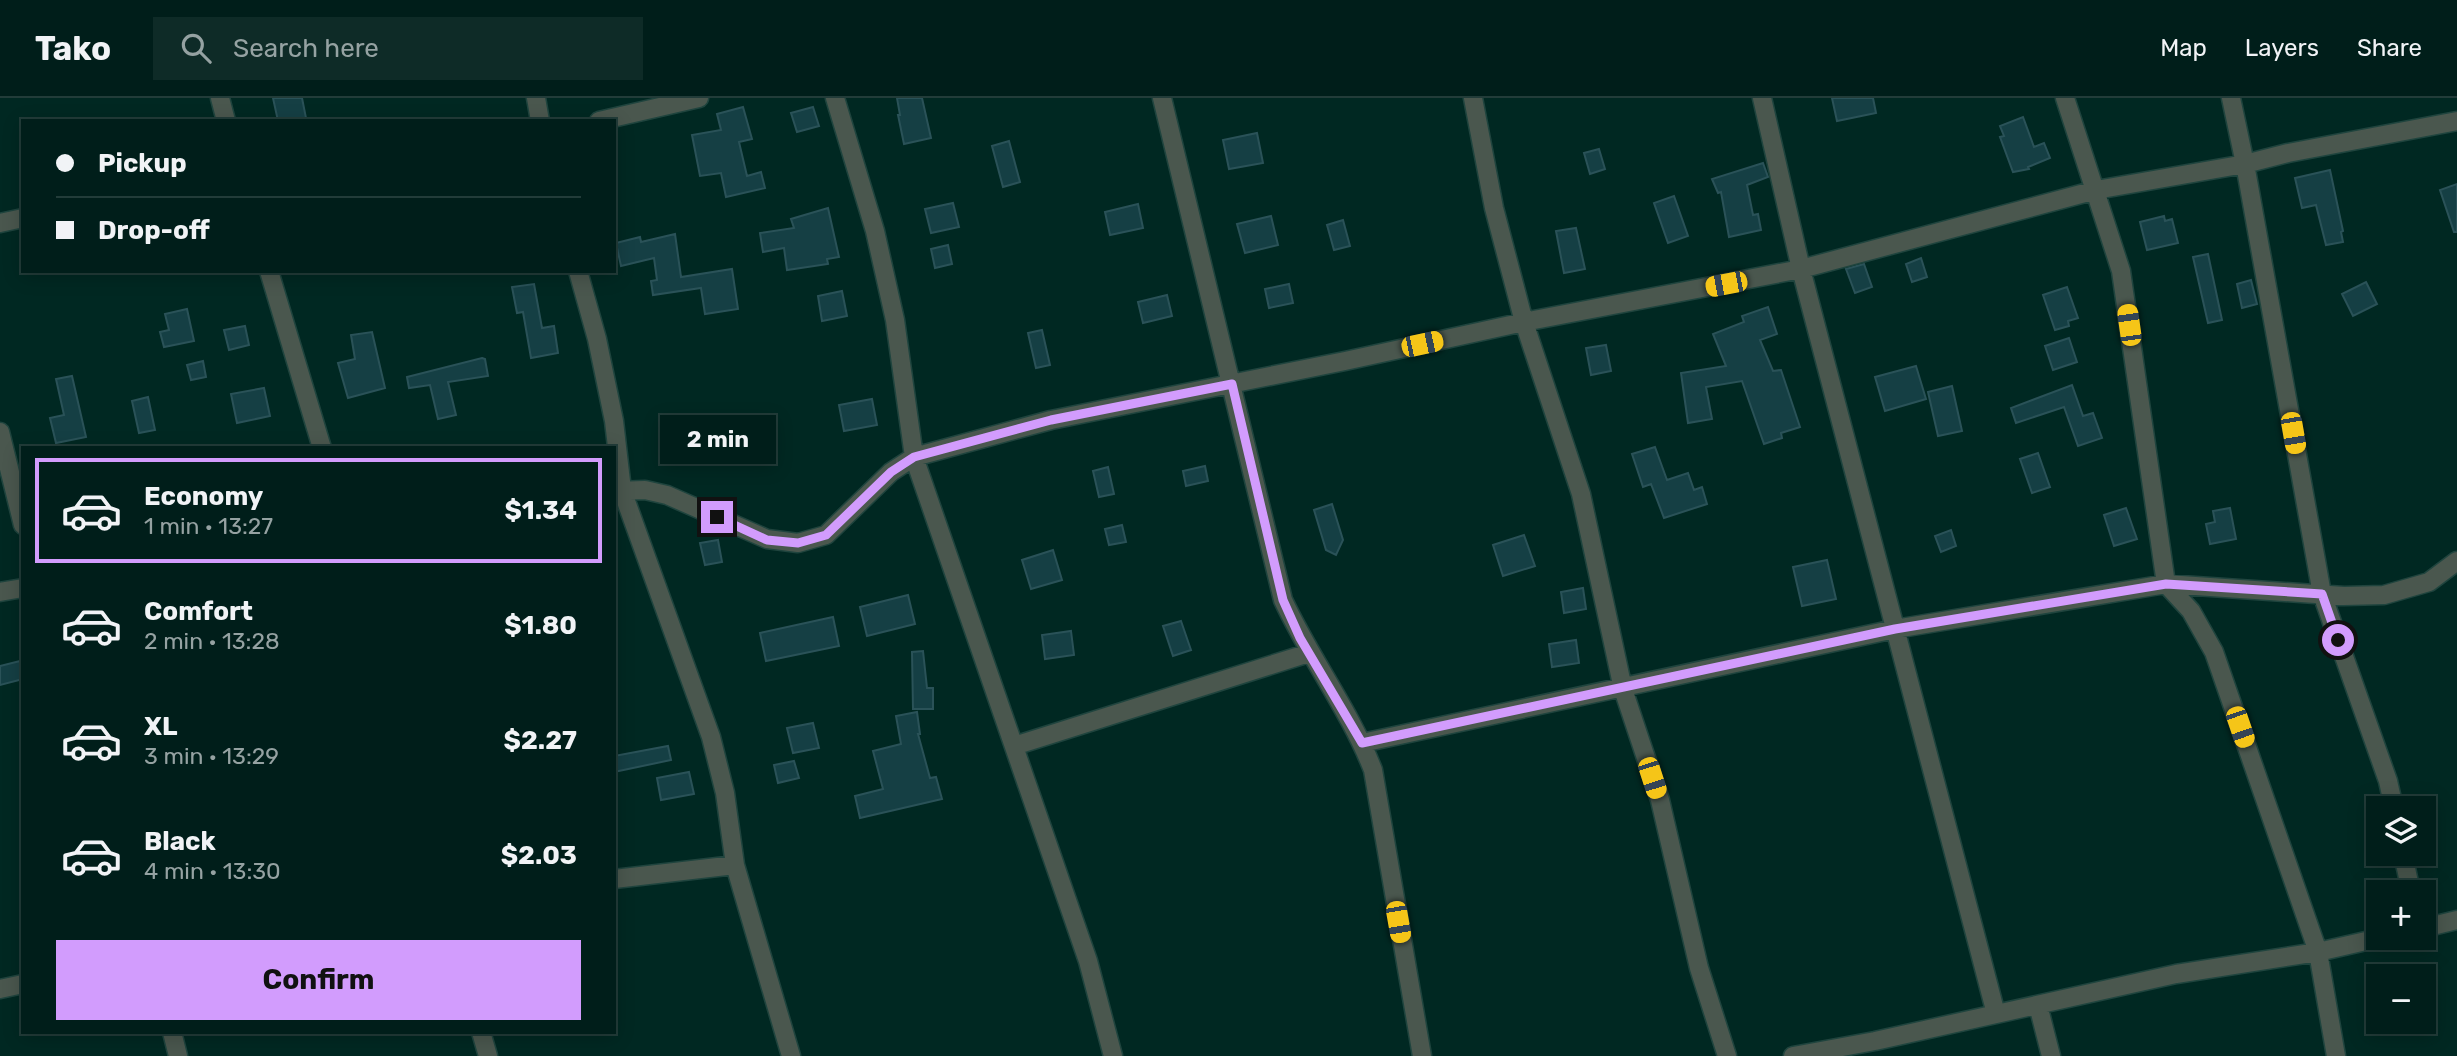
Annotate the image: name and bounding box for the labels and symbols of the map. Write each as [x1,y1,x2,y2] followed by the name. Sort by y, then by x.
[1704,270,1749,298] car
[2116,303,2143,347] car
[1400,329,1445,359] car
[2280,410,2307,456] car
[659,416,775,464] callout: 2 min
[701,501,733,533] route end
[2322,624,2354,656] route start
[2224,704,2257,750] car
[1636,755,1669,801] car
[1385,899,1412,945] car

